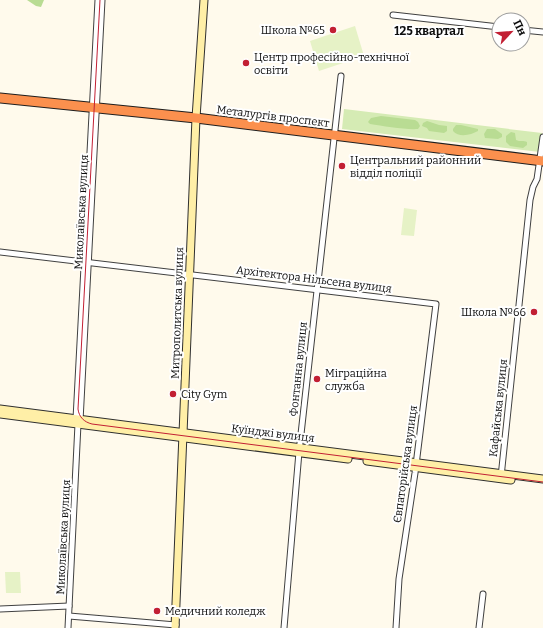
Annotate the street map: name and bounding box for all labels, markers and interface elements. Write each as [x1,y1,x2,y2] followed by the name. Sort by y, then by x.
[491,12,531,52] north arrow
[510,18,529,38] text: Пн
[261,24,325,37] place label: Школа №65
[394,24,464,38] district label: 125 квартал
[328,25,338,35] marker: Школа №65
[254,51,410,77] place label: Центр професійно-технічної освіти
[241,58,251,68] marker: Центр професійно-технічної освіти
[216,103,330,130] street label: Металургів проспект
[72,154,91,270] street label: Миколаївська вулиця
[350,154,481,180] place label: Центральний районний відділ поліції
[337,161,347,171] marker: Центральний районний відділ поліції
[169,247,186,379] street label: Митрополитська вулиця
[235,263,393,296] street label: Архітектора Нільсена вулиця
[461,306,526,319] place label: Школа №66
[529,307,539,317] marker: Школа №66
[287,321,310,417] street label: Фонтанна вулиця
[487,359,510,458] street label: Кафайська вулиця
[325,367,387,393] place label: Міграційна служба
[312,374,322,384] marker: Міграційна служба
[181,388,228,401] place label: City Gym
[168,389,178,399] marker: City Gym
[391,405,420,524] street label: Євпаторійська вулиця
[231,422,315,445] street label: Куїнджі вулиця
[54,479,73,595] street label: Миколаївська вулиця
[165,605,266,618] place label: Медичний коледж
[152,606,162,616] marker: Медичний коледж

